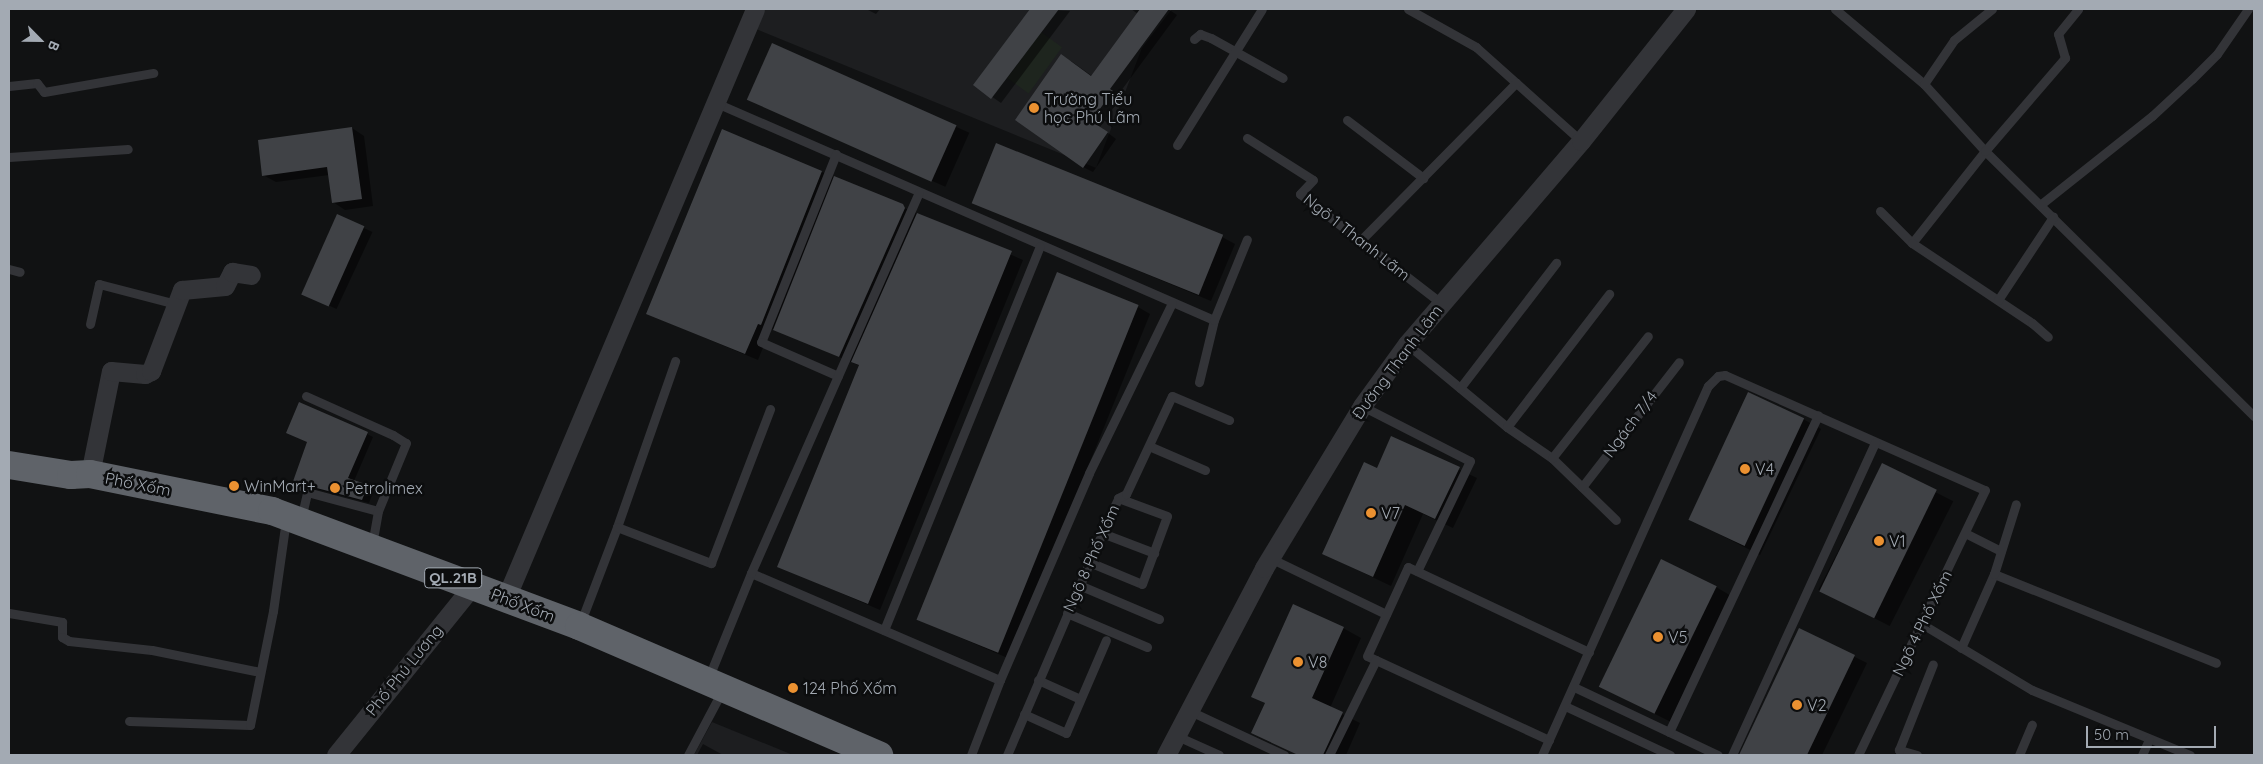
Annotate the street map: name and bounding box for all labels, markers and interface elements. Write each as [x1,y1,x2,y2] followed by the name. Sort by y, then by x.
[15,15,65,65] north arrow
[44,38,64,54] text: B
[1044,89,1140,127] place label: Trường Tiểu học Phú Lãm
[1028,102,1040,114] marker: Trường Tiểu học Phú Lãm
[1300,189,1414,285] street label: Ngõ 1 Thanh Lãm
[1348,301,1446,423] street label: Đường Thanh Lãm
[1599,387,1661,461] street label: Ngách 7/4
[1755,459,1774,479] place label: V4
[1739,463,1751,475] marker: V4
[103,468,173,500] street label: Phố Xốm
[244,476,316,496] place label: WinMart+
[345,478,423,498] place label: Petrolimex
[228,480,240,492] marker: WinMart+
[329,482,341,494] marker: Petrolimex
[1059,501,1123,615] street label: Ngõ 8 Phố Xốm
[1381,503,1400,523] place label: V7
[1365,507,1377,519] marker: V7
[1889,531,1906,551] place label: V1
[1873,535,1885,547] marker: V1
[423,566,483,590] road number: QL.21B
[1888,567,1956,679] street label: Ngõ 4 Phố Xốm
[488,584,558,626] street label: Phố Xốm
[362,621,446,719] street label: Phố Phú Lương
[1668,627,1687,647] place label: V5
[1652,631,1664,643] marker: V5
[1308,652,1327,672] place label: V8
[1292,656,1304,668] marker: V8
[803,678,897,698] place label: 124 Phố Xốm
[787,682,799,694] marker: 124 Phố Xốm
[1807,695,1827,715] place label: V2
[1791,699,1803,711] marker: V2
[2088,716,2218,748] scale bar
[2094,725,2129,744] text: 50 m

